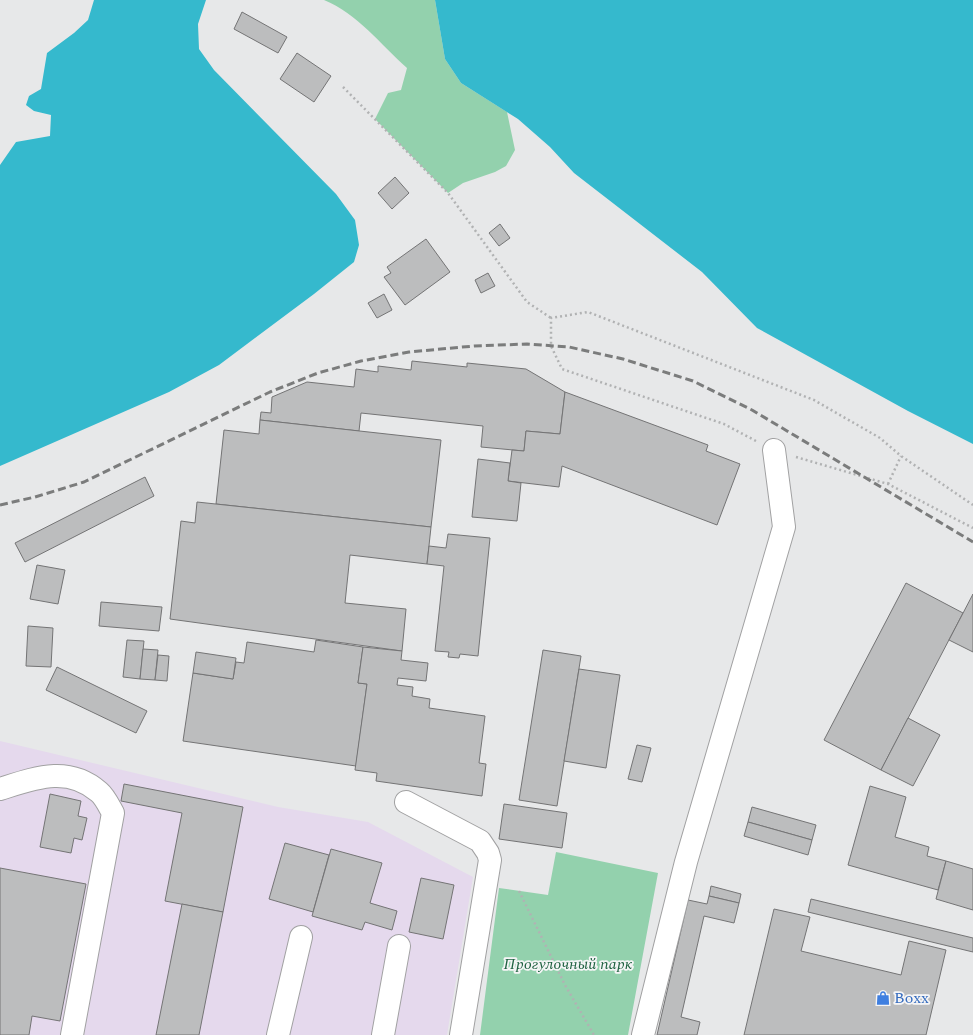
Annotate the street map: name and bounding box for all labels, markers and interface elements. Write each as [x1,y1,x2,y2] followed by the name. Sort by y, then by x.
[504,952,633,976] park label: Прогулочный парк
[894,986,929,1010] place label: Boxx
[875,990,891,1006] shop icon: Boxx

